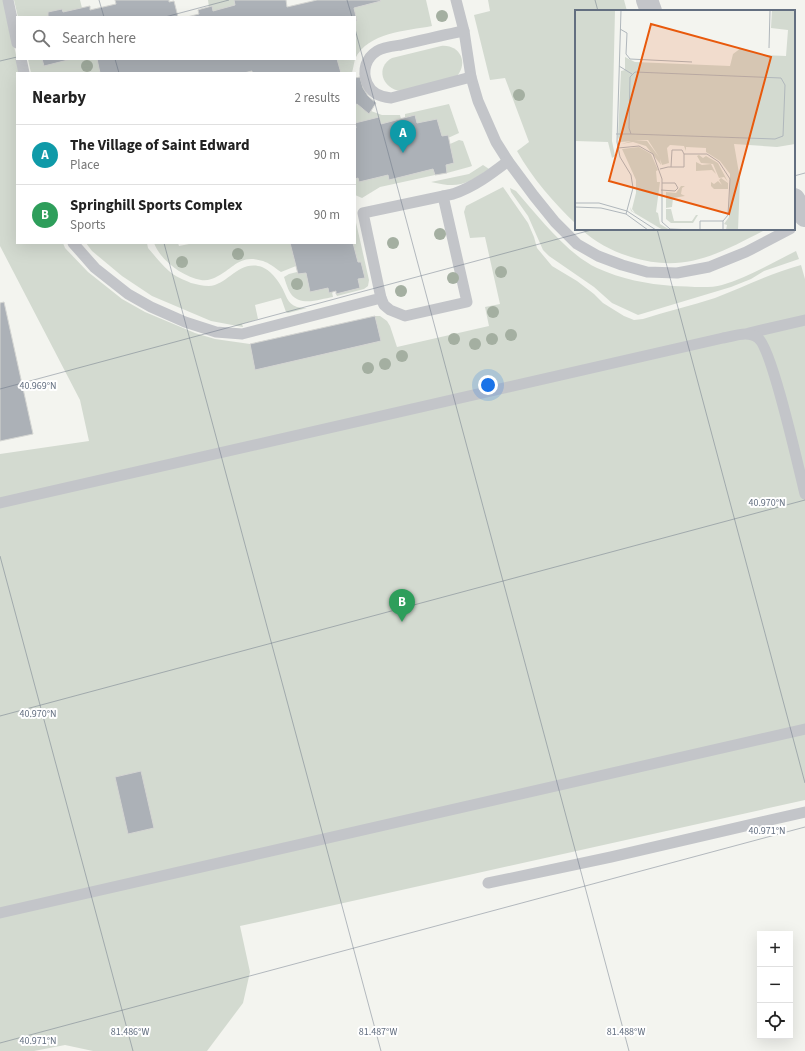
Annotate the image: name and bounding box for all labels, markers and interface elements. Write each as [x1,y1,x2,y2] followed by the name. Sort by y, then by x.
[575,10,795,230] inset map
[16,16,356,60] search box
[30,27,52,49] icon: search
[62,28,136,49] text: Search here
[32,86,86,110] text: Nearby
[295,89,340,107] text: 2 results
[390,120,416,153] pin: A
[70,135,250,156] text: The Village of Saint Edward
[41,146,49,164] text: A
[314,146,340,164] text: 90 m
[70,156,99,174] text: Place
[70,195,242,216] text: Springhill Sports Complex
[41,206,49,224] text: B
[314,206,340,224] text: 90 m
[70,216,105,234] text: Sports
[478,375,498,395] your location
[19,379,57,393] text: 40.969°N
[748,496,786,510] text: 40.970°N
[389,589,415,622] pin: B
[19,707,57,721] text: 40.970°N
[748,824,786,838] text: 40.971°N
[757,931,793,1039] map controls
[757,931,793,967] button: +
[757,967,793,1003] button: −
[757,1003,793,1039] button: locate
[111,1025,149,1039] text: 81.486°W
[359,1025,397,1039] text: 81.487°W
[607,1025,645,1039] text: 81.488°W
[19,1034,57,1048] text: 40.971°N

